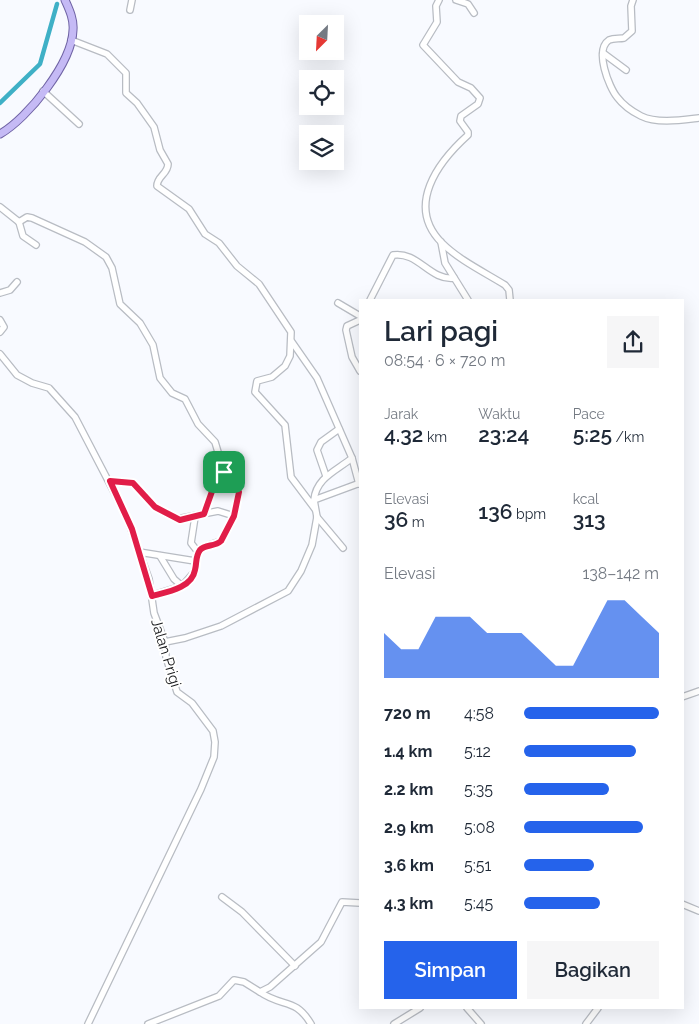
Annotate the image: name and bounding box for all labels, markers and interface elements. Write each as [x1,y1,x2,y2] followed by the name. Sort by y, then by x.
[299,15,344,60] north arrow
[299,15,344,170] map controls
[299,70,344,115] button: locate
[299,125,344,170] button: layers
[384,315,498,348] text: Lari pagi
[607,316,659,368] button: share
[384,351,506,370] text: 08:54 · 6 × 720 m
[384,406,418,422] text: Jarak
[478,406,520,422] text: Waktu
[573,406,605,422] text: Pace
[384,422,423,447] text: 4.32
[478,422,529,447] text: 23:24
[573,422,612,447] text: 5:25
[423,429,447,445] text: km
[612,429,644,445] text: /km
[203,451,245,493] pin
[210,458,238,486] icon: arrive
[384,491,429,507] text: Elevasi
[573,491,599,507] text: kcal
[478,499,513,524] text: 136
[513,506,546,522] text: bpm
[384,507,408,532] text: 36
[573,507,606,532] text: 313
[408,514,425,530] text: m
[384,564,436,583] text: Elevasi
[582,564,659,583] text: 138–142 m
[147,617,185,689] street label: Jalan Prigi
[384,704,431,723] text: 720 m
[464,704,494,723] text: 4:58
[384,742,432,761] text: 1.4 km
[464,742,491,761] text: 5:12
[384,780,433,799] text: 2.2 km
[464,780,493,799] text: 5:35
[384,818,434,837] text: 2.9 km
[464,818,495,837] text: 5:08
[384,856,434,875] text: 3.6 km
[464,856,491,875] text: 5:51
[384,894,433,913] text: 4.3 km
[464,894,493,913] text: 5:45
[384,941,517,999] button: Simpan
[527,941,659,999] button: Bagikan

